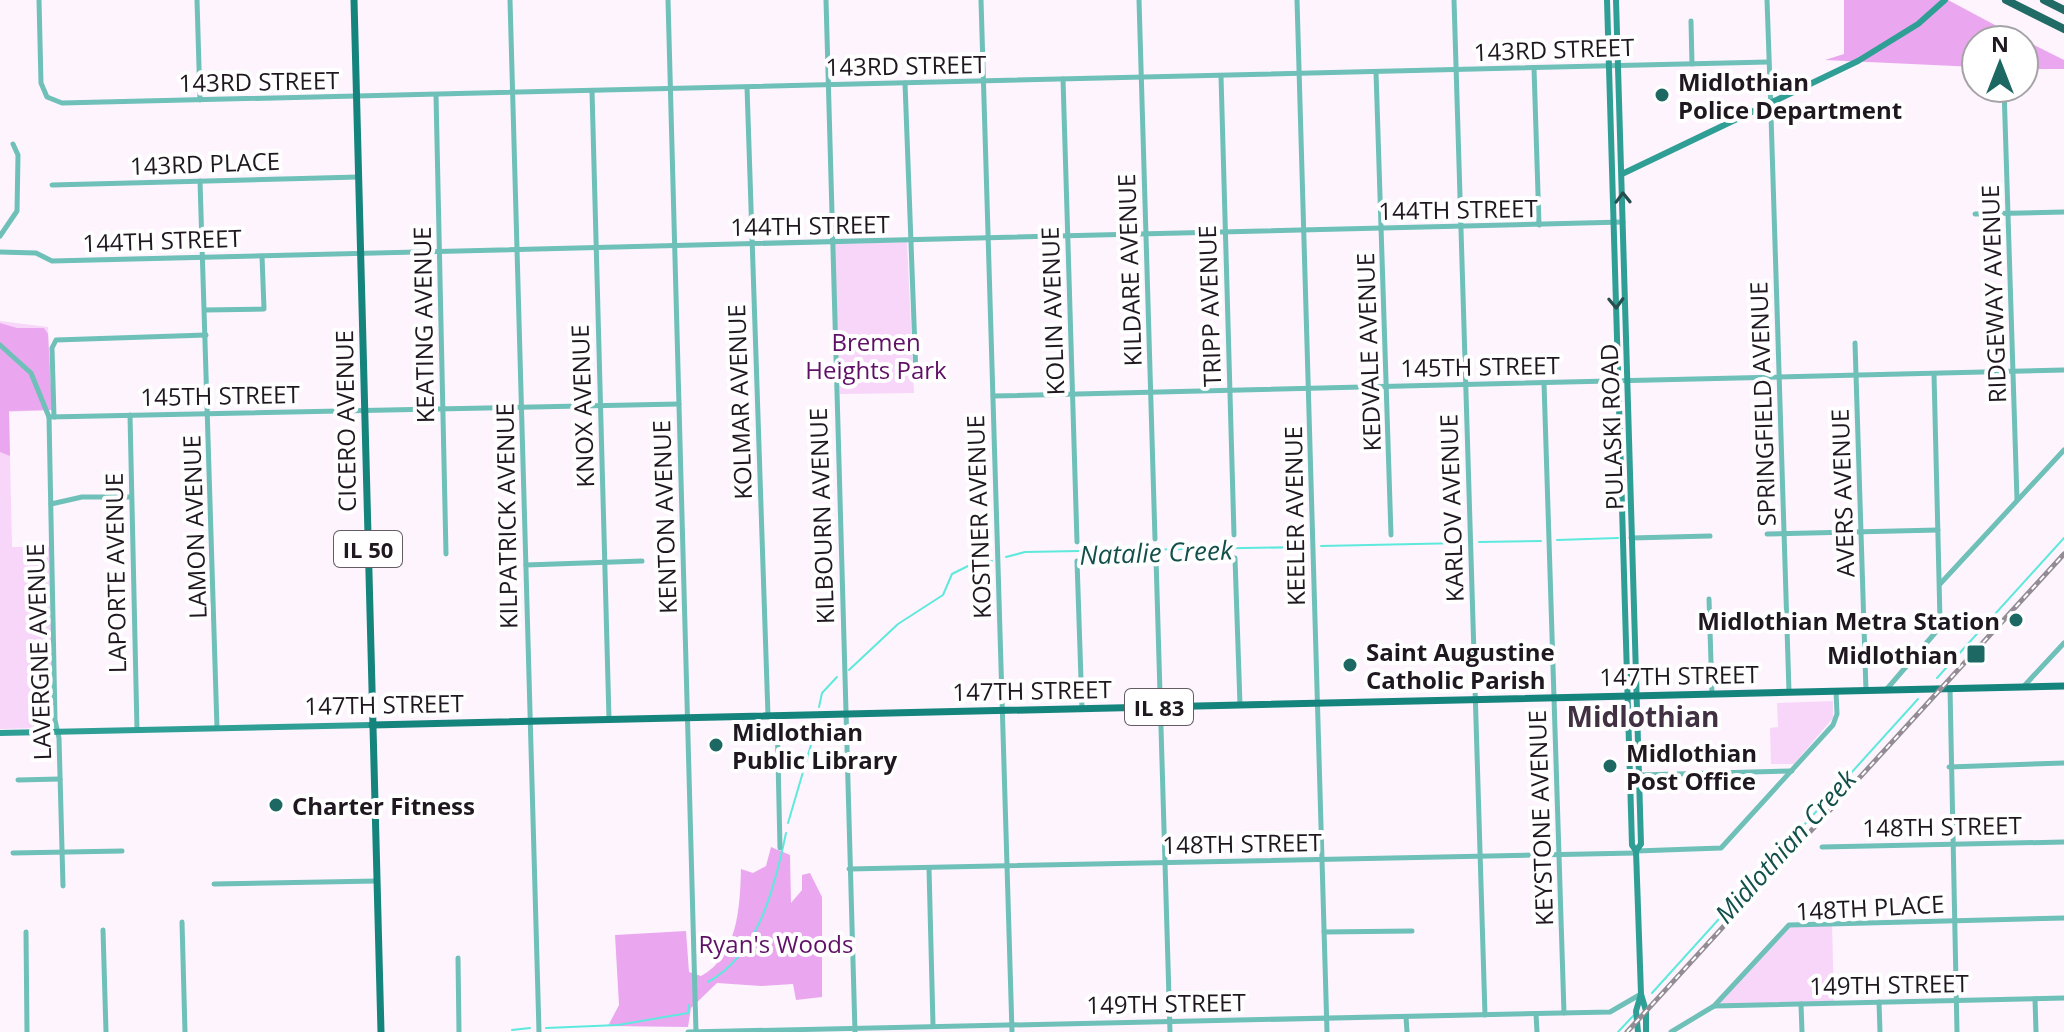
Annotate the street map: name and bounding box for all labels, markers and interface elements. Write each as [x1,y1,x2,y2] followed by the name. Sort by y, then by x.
[1960,24,2040,104] north arrow
[1991,28,2009,58] text: N
[1473,30,1635,68] street label: 143RD STREET
[825,47,987,83] street label: 143RD STREET
[178,63,340,99] street label: 143RD STREET
[1678,65,1902,126] place label: Midlothian Police Department
[1653,86,1671,104] marker: Midlothian Police Department
[129,144,281,182] street label: 143RD PLACE
[1109,173,1149,367] street label: KILDARE AVENUE
[1973,184,2013,404] street label: RIDGEWAY AVENUE
[1378,191,1538,227] street label: 144TH STREET
[1614,191,1631,204] one-way arrow
[730,207,890,243] street label: 144TH STREET
[82,221,242,259] street label: 144TH STREET
[1190,225,1228,387] street label: TRIPP AVENUE
[405,226,441,424] street label: KEATING AVENUE
[1033,226,1071,396] street label: KOLIN AVENUE
[1348,252,1388,452] street label: KEDVALE AVENUE
[1741,281,1783,527] street label: SPRINGFIELD AVENUE
[1607,297,1624,310] one-way arrow
[719,304,759,500] street label: KOLMAR AVENUE
[563,324,601,488] street label: KNOX AVENUE
[805,325,947,386] park label: Bremen Heights Park
[327,330,363,512] street label: CICERO AVENUE
[1592,343,1630,511] street label: PULASKI ROAD
[1400,348,1560,384] street label: 145TH STREET
[140,377,300,413] street label: 145TH STREET
[488,403,524,629] street label: KILPATRICK AVENUE
[801,407,841,625] street label: KILBOURN AVENUE
[1823,408,1861,578] street label: AVERS AVENUE
[1431,413,1471,603] street label: KARLOV AVENUE
[958,415,998,619] street label: KOSTNER AVENUE
[644,419,684,615] street label: KENTON AVENUE
[1276,426,1312,606] street label: KEELER AVENUE
[174,434,214,620] street label: LAMON AVENUE
[97,473,133,673] street label: LAPORTE AVENUE
[334,531,402,567] road number: IL 50
[1079,531,1234,573] water label: Natalie Creek
[18,543,58,761] street label: LAVERGNE AVENUE
[1697,604,2000,637] place label: Midlothian Metra Station
[2007,611,2025,629] marker: Midlothian Metra Station
[1366,635,1555,696] place label: Saint Augustine Catholic Parish
[1827,638,1958,671] place label: Midlothian
[1965,643,1987,665] marker: Midlothian
[1341,656,1359,674] marker: Saint Augustine Catholic Parish
[1599,657,1759,693] street label: 147TH STREET
[952,672,1112,708] street label: 147TH STREET
[304,686,464,722] street label: 147TH STREET
[1125,689,1193,725] road number: IL 83
[1567,697,1719,735] district label: Midlothian
[1520,710,1560,926] street label: KEYSTONE AVENUE
[732,715,898,776] place label: Midlothian Public Library
[707,736,725,754] marker: Midlothian Public Library
[1626,736,1757,797] place label: Midlothian Post Office
[1601,757,1619,775] marker: Midlothian Post Office
[1706,760,1865,931] water label: Midlothian Creek
[292,789,475,822] place label: Charter Fitness
[267,796,285,814] marker: Charter Fitness
[1862,808,2022,844] street label: 148TH STREET
[1162,825,1322,861] street label: 148TH STREET
[1795,887,1945,927] street label: 148TH PLACE
[699,927,853,960] park label: Ryan's Woods
[1809,966,1969,1002] street label: 149TH STREET
[1086,985,1246,1021] street label: 149TH STREET

